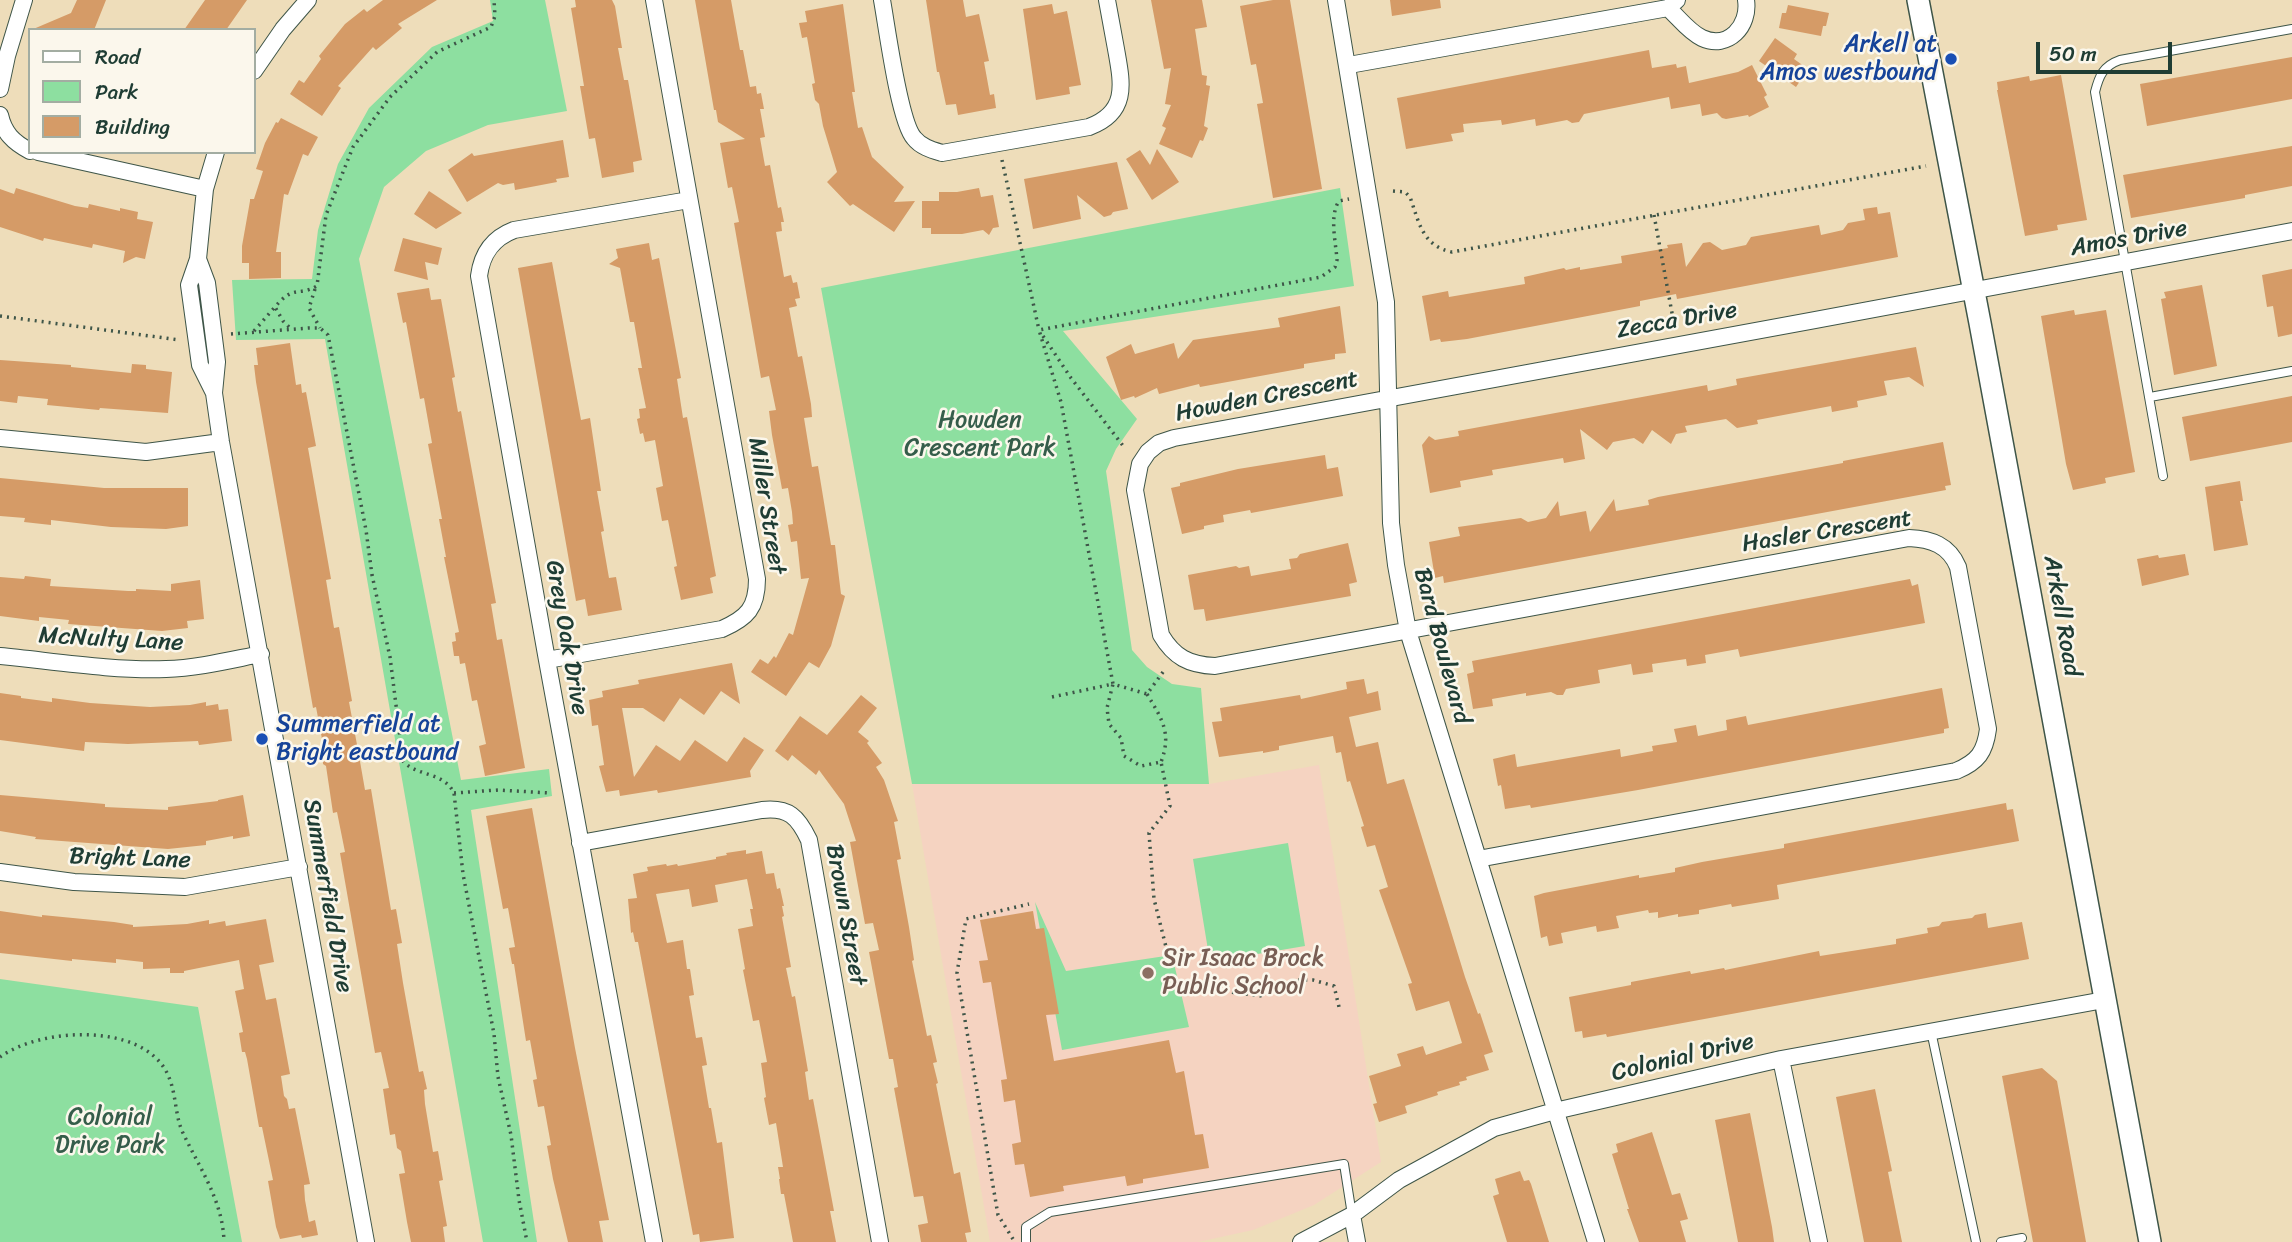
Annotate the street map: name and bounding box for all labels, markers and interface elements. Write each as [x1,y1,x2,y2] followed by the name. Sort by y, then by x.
[28,28,256,154] legend
[2040,28,2176,72] scale bar
[1760,31,1937,87] place label: Arkell at Amos westbound
[2049,35,2097,73] text: 50 m
[95,38,140,76] text: Road
[1943,51,1959,67] marker: Arkell at Amos westbound
[95,73,138,111] text: Park
[95,108,170,146] text: Building
[2068,215,2190,263] street label: Amos Drive
[1614,296,1740,346] street label: Zecca Drive
[1173,365,1361,429] street label: Howden Crescent
[904,407,1056,463] park label: Howden Crescent Park
[741,436,791,576] street label: Miller Street
[1740,504,1914,560] street label: Hasler Crescent
[2036,553,2086,679] street label: Arkell Road
[538,558,594,718] street label: Grey Oak Drive
[1406,565,1476,727] street label: Bard Boulevard
[38,622,184,658] street label: McNulty Lane
[276,711,458,767] place label: Summerfield at Bright eastbound
[254,731,270,747] marker: Summerfield at Bright eastbound
[296,797,358,995] street label: Summerfield Drive
[69,842,191,876] street label: Bright Lane
[818,842,872,988] street label: Brown Street
[1162,945,1325,1001] place label: Sir Isaac Brock Public School
[1140,965,1156,981] marker: Sir Isaac Brock Public School
[1609,1028,1757,1088] street label: Colonial Drive
[55,1104,165,1160] park label: Colonial Drive Park

